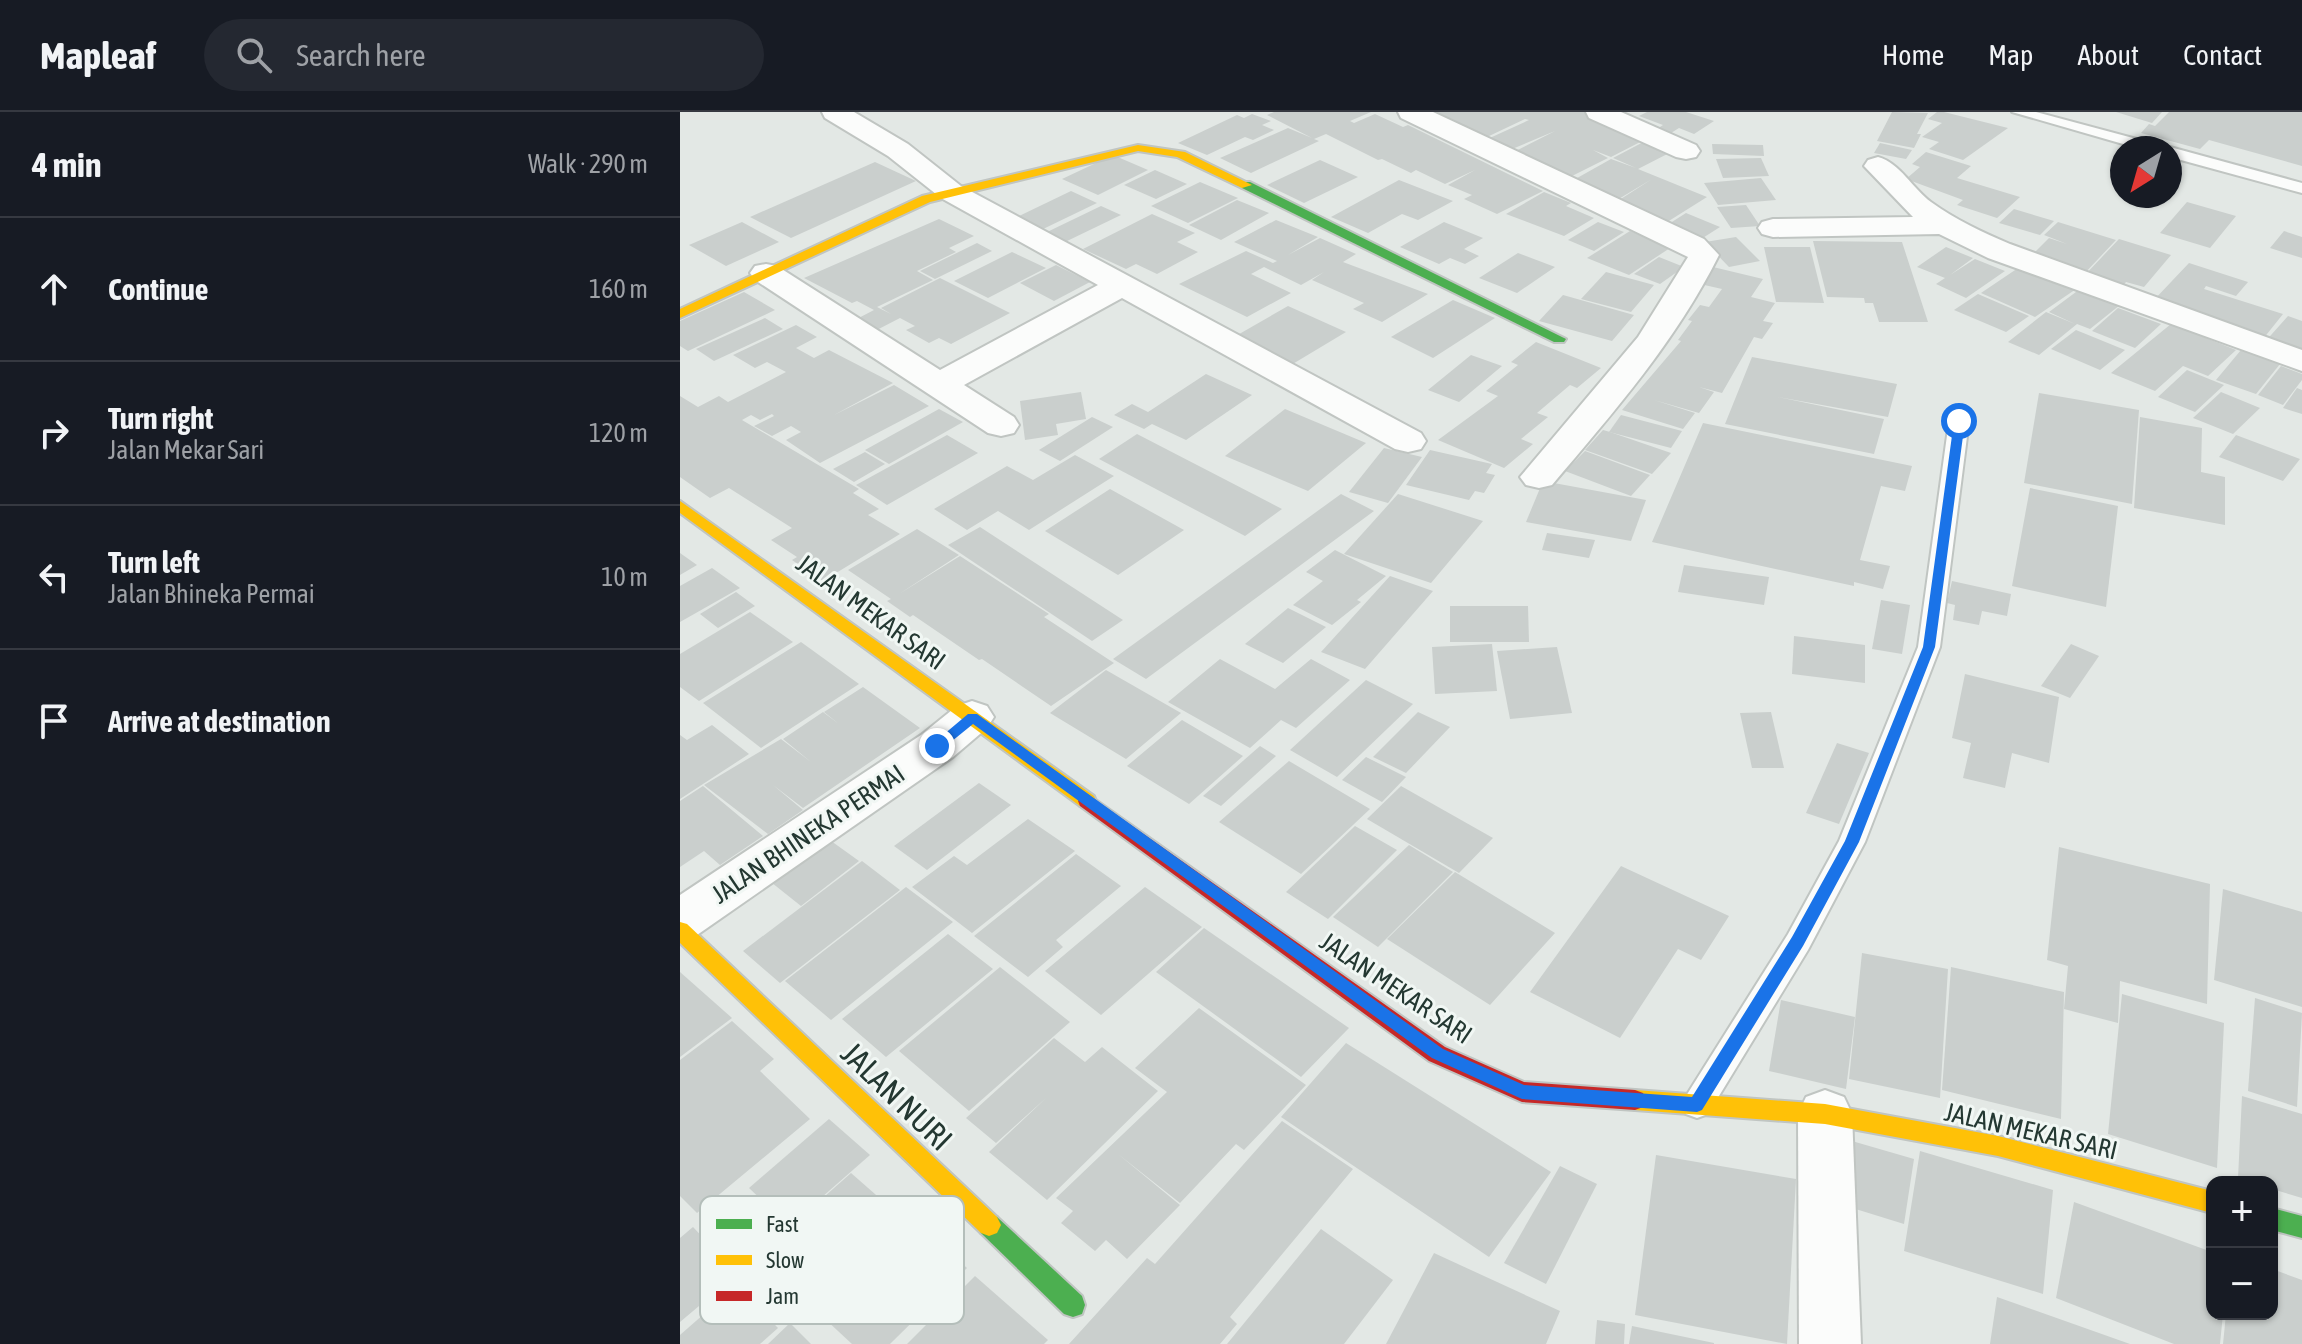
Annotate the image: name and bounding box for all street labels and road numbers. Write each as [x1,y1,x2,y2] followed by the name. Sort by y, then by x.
[791,548,951,676] street label: JALAN MEKAR SARI
[706,758,910,910] street label: JALAN BHINEKA PERMAI
[1314,926,1478,1050] street label: JALAN MEKAR SARI
[834,1034,960,1158] street label: JALAN NURI
[1942,1097,2120,1165] street label: JALAN MEKAR SARI

